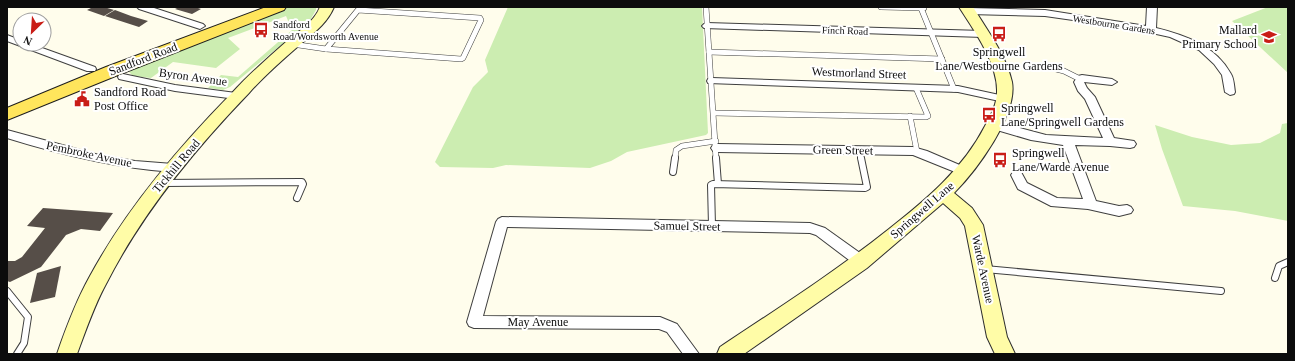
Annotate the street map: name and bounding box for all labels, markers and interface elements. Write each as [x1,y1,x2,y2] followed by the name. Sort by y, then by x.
[12,12,52,52] north arrow
[1072,13,1156,36] street label: Westbourne Gardens
[273,19,379,42] place label: Sandford Road/Wordsworth Avenue
[252,21,270,39] bus stop icon: Sandford Road/Wordsworth Avenue
[1182,23,1258,51] place label: Mallard Primary School
[822,24,868,37] street label: Finch Road
[990,25,1008,43] bus stop icon: Springwell Lane/Westbourne Gardens
[1260,28,1278,46] school or university icon: Mallard Primary School
[22,34,34,48] text: N
[107,40,179,78] street label: Sandford Road
[935,45,1063,73] place label: Springwell Lane/Westbourne Gardens
[811,64,907,82] street label: Westmorland Street
[158,65,228,89] street label: Byron Avenue
[94,85,166,113] place label: Sandford Road Post Office
[73,90,91,108] public building icon: Sandford Road Post Office
[1001,101,1124,129] place label: Springwell Lane/Springwell Gardens
[980,106,998,124] bus stop icon: Springwell Lane/Springwell Gardens
[149,136,203,196] street label: Tickhill Road
[45,138,133,170] street label: Pembroke Avenue
[813,142,874,158] street label: Green Street
[1012,146,1109,174] place label: Springwell Lane/Warde Avenue
[991,151,1009,169] bus stop icon: Springwell Lane/Warde Avenue
[887,179,957,241] street label: Springwell Lane
[653,218,721,234] street label: Samuel Street
[969,233,997,305] street label: Warde Avenue
[508,315,568,329] street label: May Avenue

